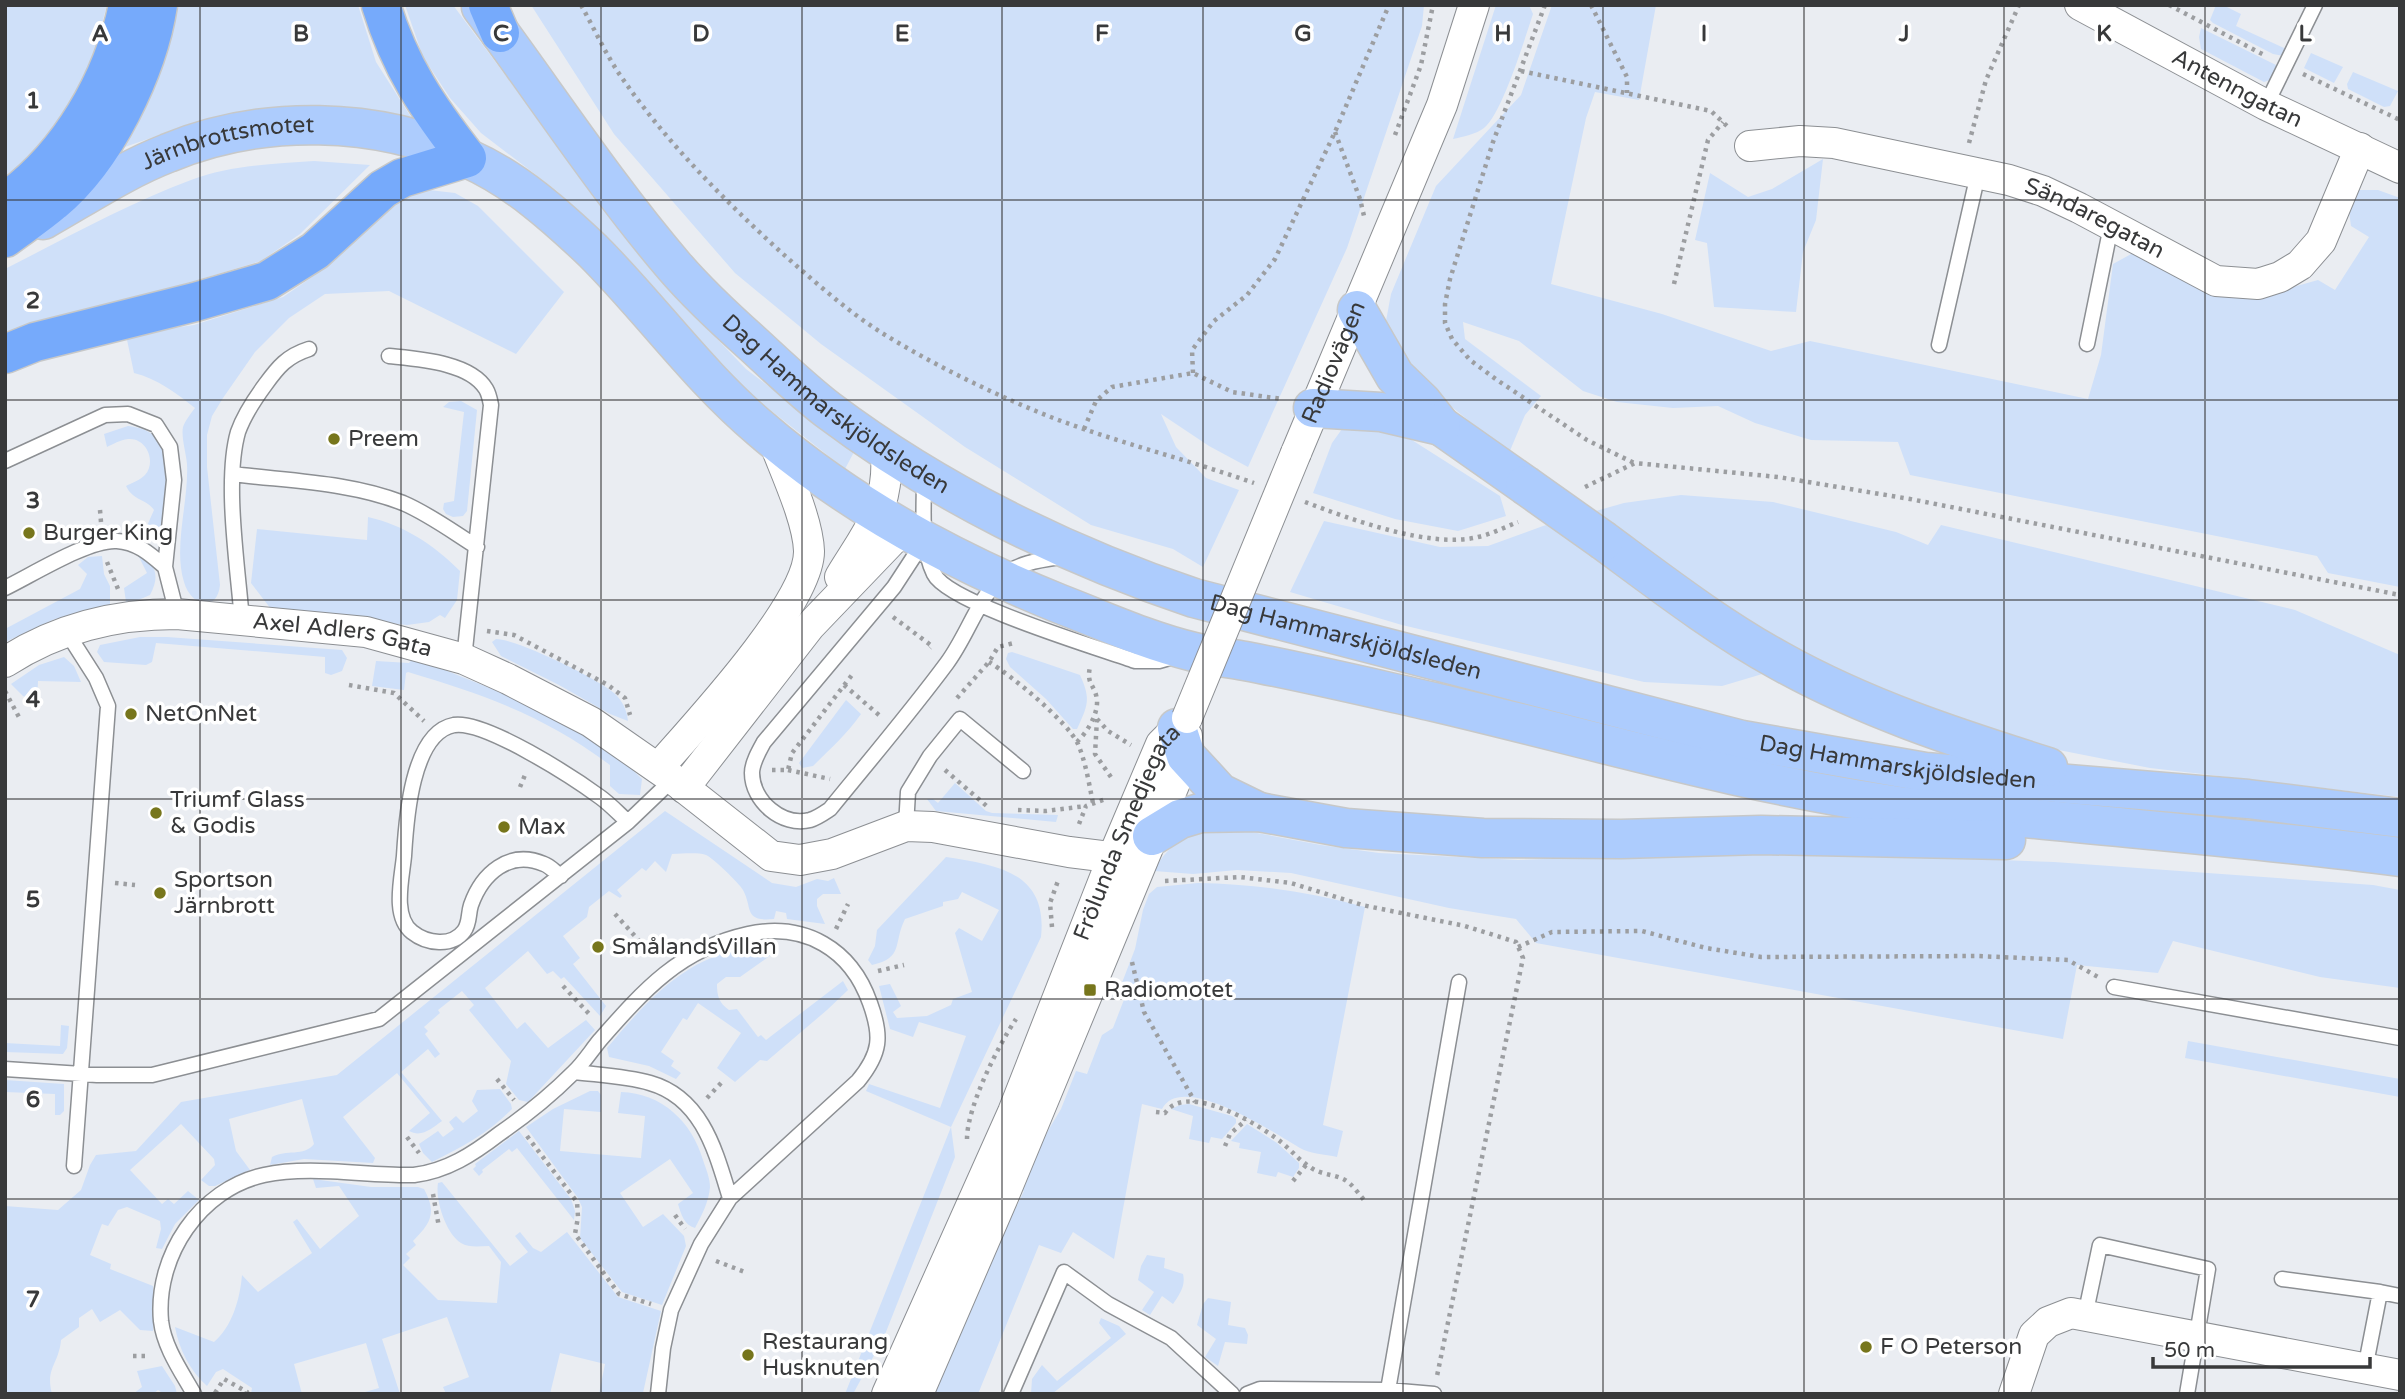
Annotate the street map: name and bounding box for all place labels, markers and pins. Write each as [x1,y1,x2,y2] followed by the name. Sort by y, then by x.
[348,425,419,453] place label: Preem
[326,431,342,447] marker: Preem
[43,519,173,547] place label: Burger King
[21,525,37,541] marker: Burger King
[145,700,257,728] place label: NetOnNet
[123,706,139,722] marker: NetOnNet
[170,786,305,840] place label: Triumf Glass & Godis
[148,805,164,821] marker: Triumf Glass & Godis
[518,813,566,841] place label: Max
[496,819,512,835] marker: Max
[174,866,275,920] place label: Sportson Järnbrott
[152,885,168,901] marker: Sportson Järnbrott
[612,933,777,961] place label: SmålandsVillan
[590,939,606,955] marker: SmålandsVillan
[1104,976,1233,1004] place label: Radiomotet
[1082,982,1098,998] marker: Radiomotet
[762,1328,888,1382] place label: Restaurang Husknuten
[1880,1333,2022,1361] place label: F O Peterson
[1858,1339,1874,1355] marker: F O Peterson
[740,1347,756,1363] marker: Restaurang Husknuten

